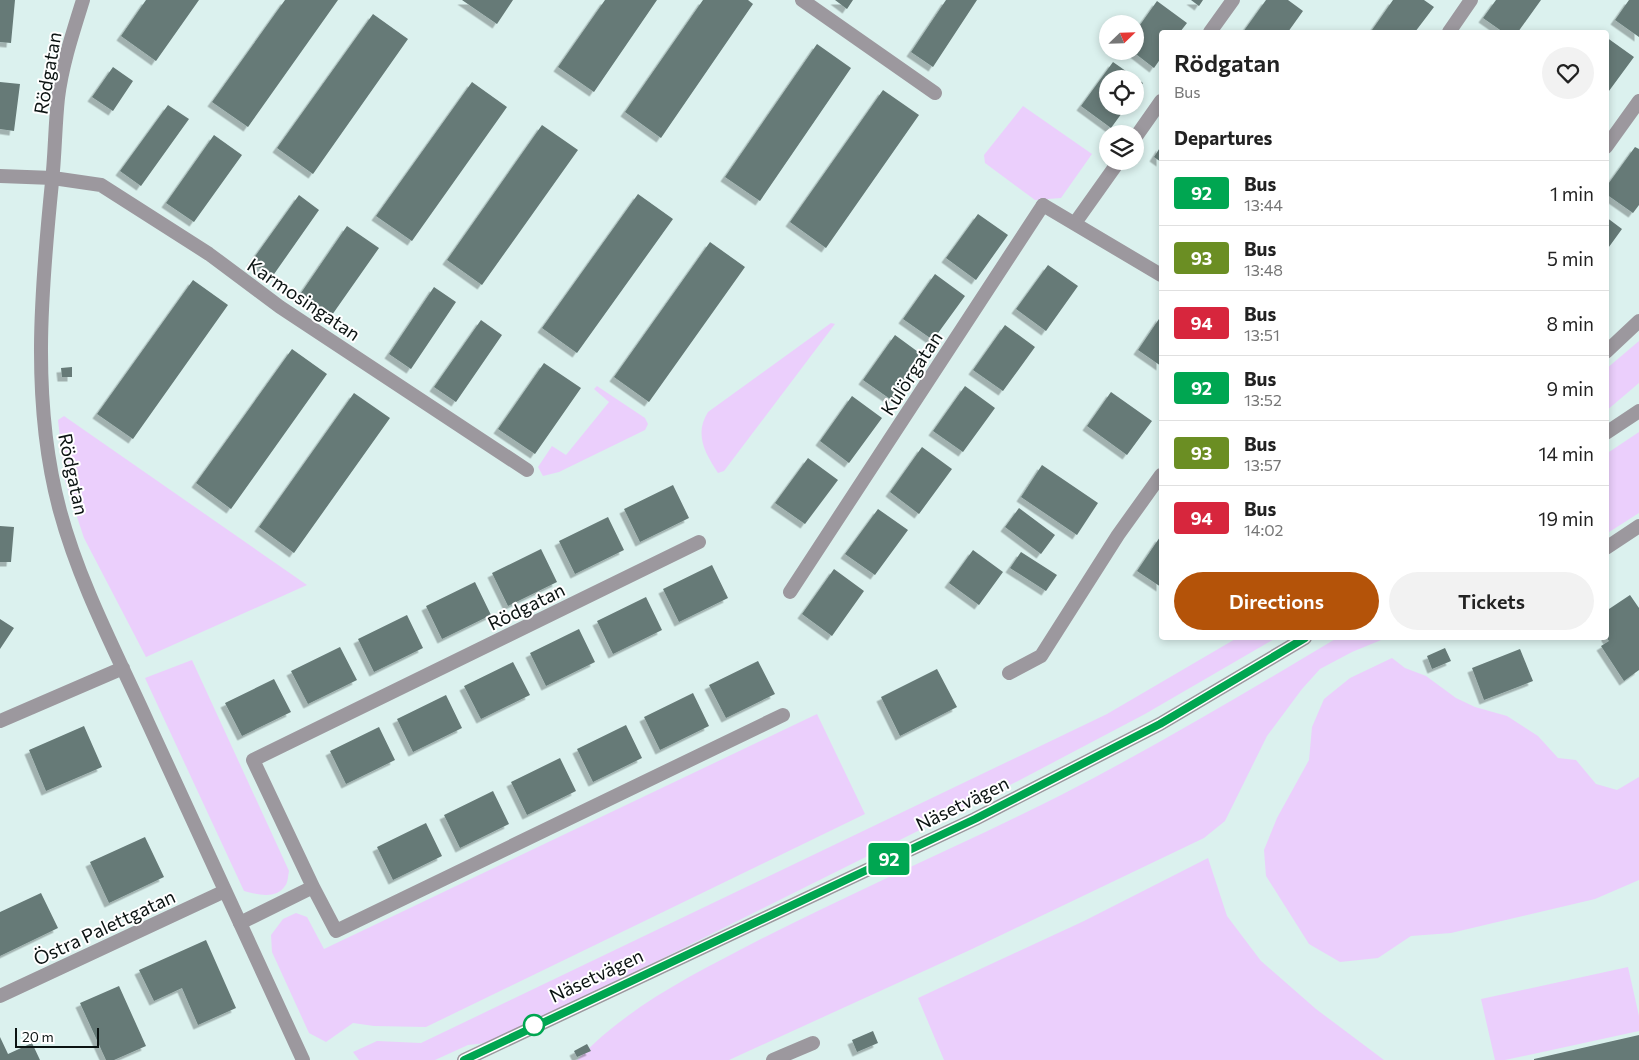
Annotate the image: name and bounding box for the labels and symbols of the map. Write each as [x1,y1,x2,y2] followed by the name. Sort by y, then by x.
[1099,15,1144,60] north arrow
[28,30,66,116] street label: Rödgatan
[243,253,365,345] street label: Karmosingatan
[875,327,947,419] street label: Kulörgatan
[54,431,94,517] street label: Rödgatan
[484,577,568,635] street label: Rödgatan
[912,771,1012,835] street label: Näsetvägen
[866,843,912,875] line badge: 92
[29,884,179,970] street label: Östra Palettgatan
[545,943,647,1007] street label: Näsetvägen
[523,1014,545,1036] unlabelled marker
[15,1025,99,1048] scale bar

